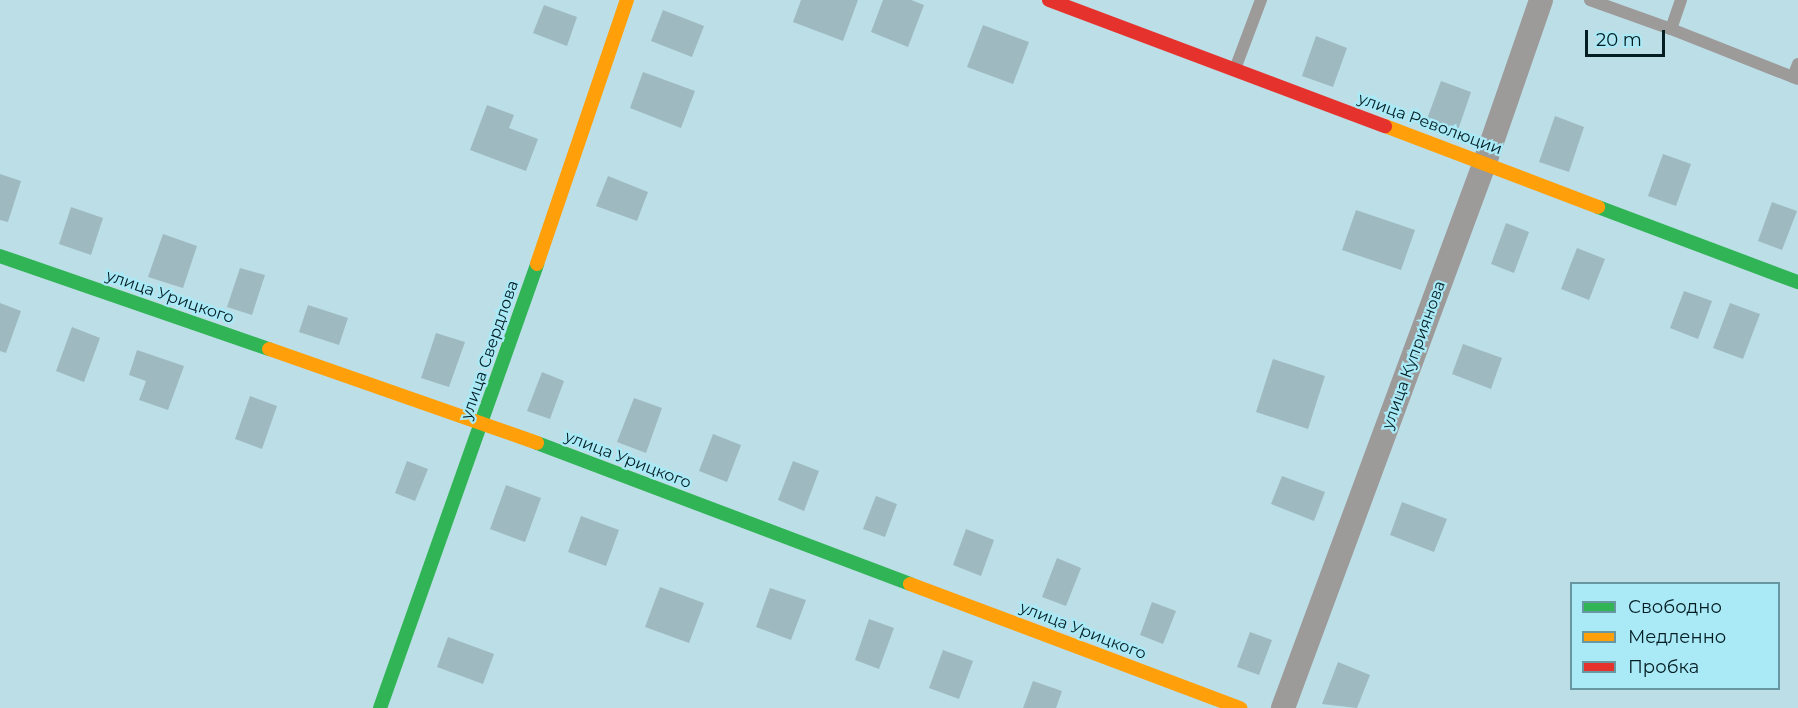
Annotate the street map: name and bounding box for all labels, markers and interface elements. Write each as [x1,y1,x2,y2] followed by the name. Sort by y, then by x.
[1588,18,1668,56] scale bar
[1596,29,1642,51] text: 20 m
[1355,89,1505,159] street label: улица Революции
[104,266,236,328] street label: улица Урицкого
[457,278,523,422] street label: улица Свердлова
[1378,278,1450,432] street label: улица Куприянова
[562,427,694,493] street label: улица Урицкого
[1570,582,1780,690] legend
[1628,596,1722,618] text: Свободно
[1017,598,1149,664] street label: улица Урицкого
[1628,626,1726,648] text: Медленно
[1628,656,1699,678] text: Пробка

